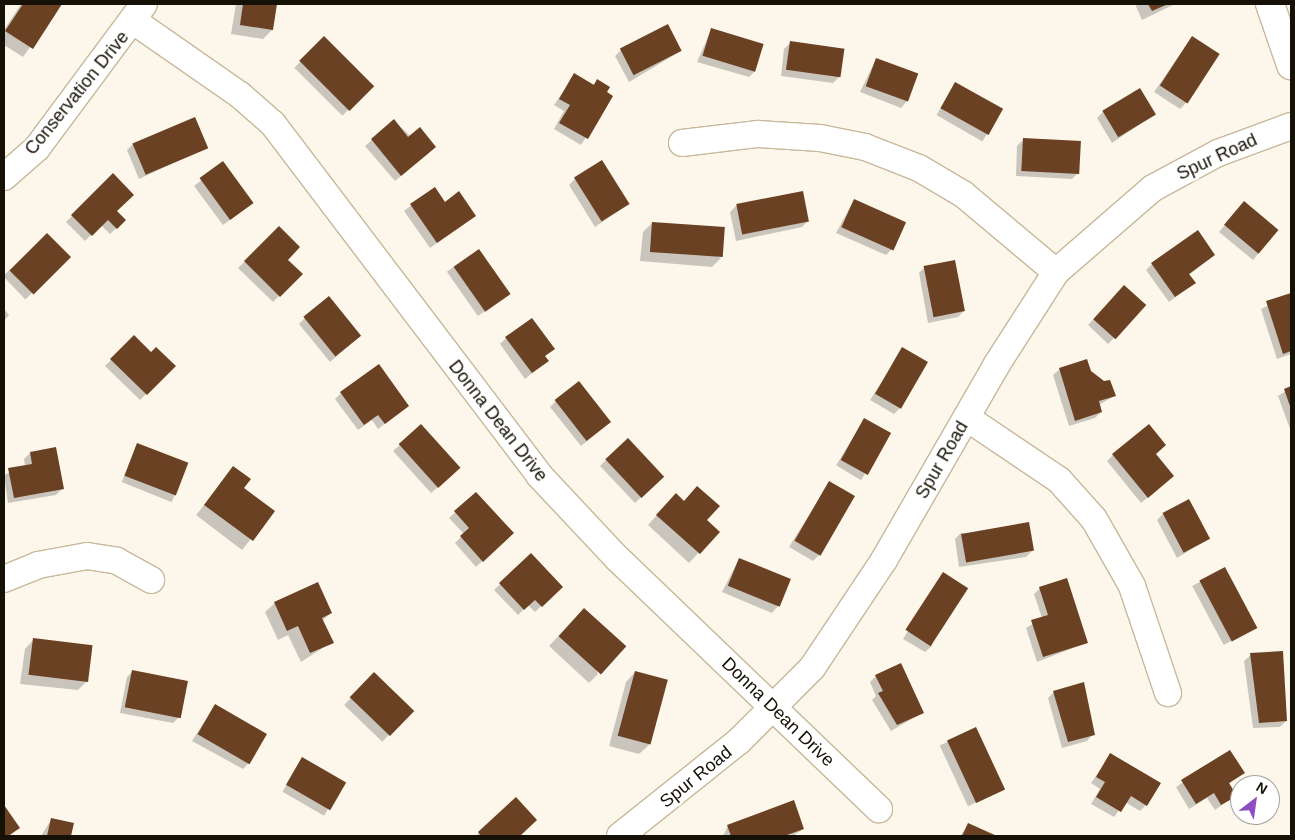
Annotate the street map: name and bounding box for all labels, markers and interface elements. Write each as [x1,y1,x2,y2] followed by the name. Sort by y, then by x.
[20,27,134,159] street label: Conservation Drive
[1173,129,1261,185] street label: Spur Road
[444,356,552,486] street label: Donna Dean Drive
[911,417,973,503] street label: Spur Road
[717,653,839,771] street label: Donna Dean Drive
[656,742,736,812] street label: Spur Road
[1230,775,1280,825] north arrow
[1254,778,1270,797] text: N

